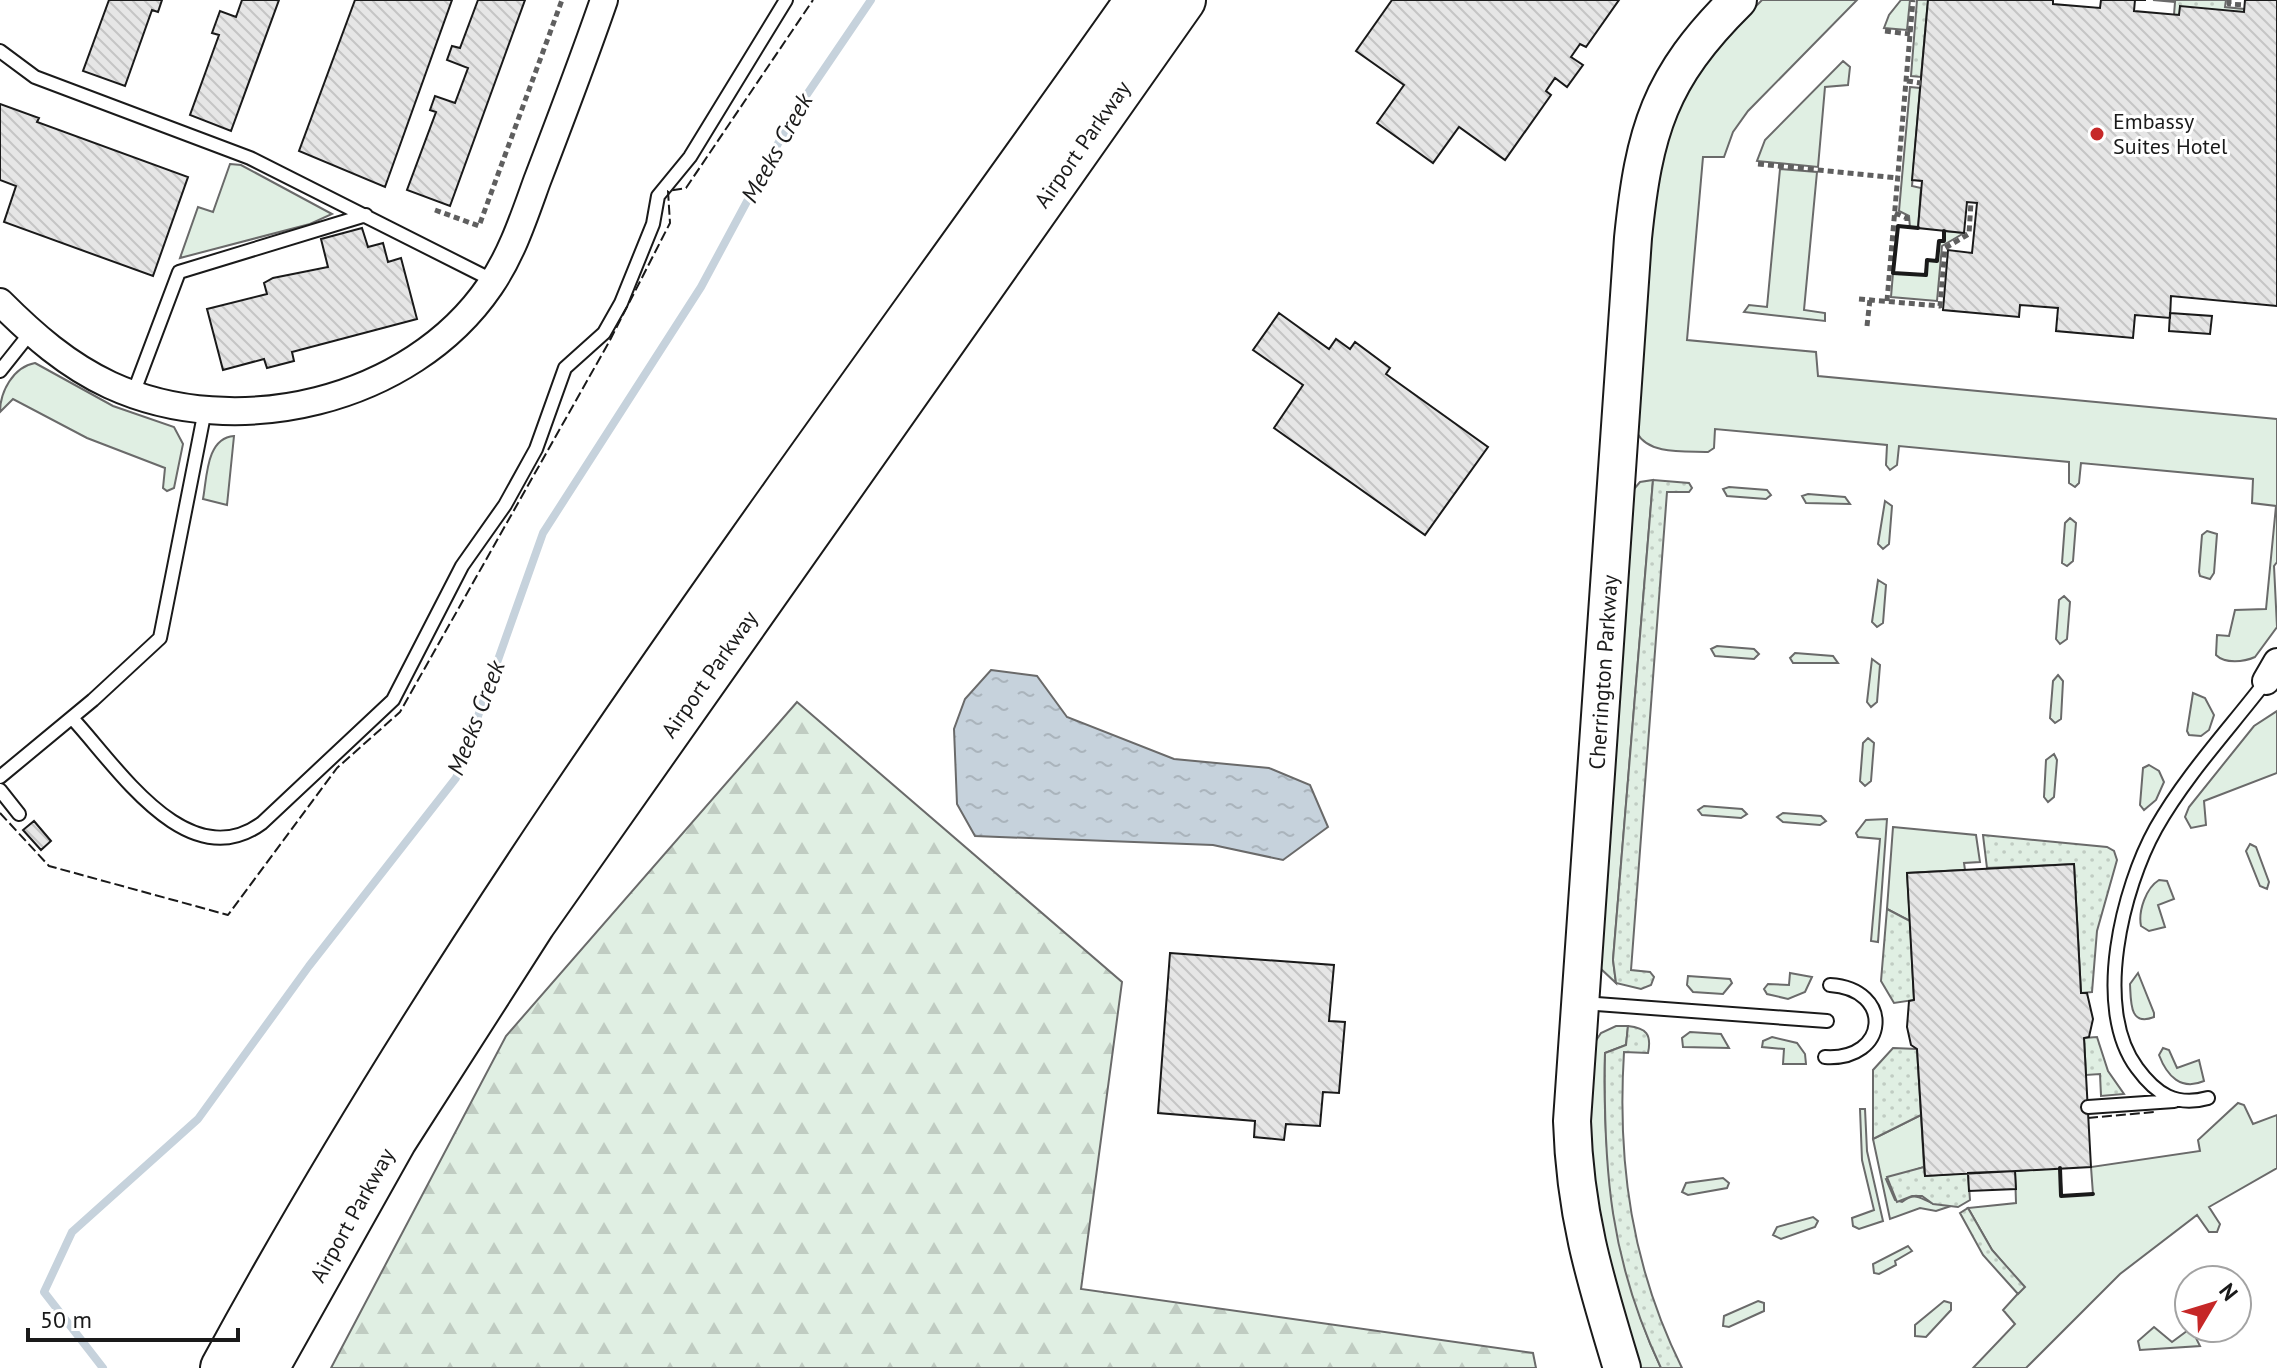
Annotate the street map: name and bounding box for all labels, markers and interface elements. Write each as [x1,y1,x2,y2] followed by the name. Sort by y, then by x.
[1028,74,1137,213] street label: Airport Parkway
[734,87,820,208] water label: Meeks Creek
[2113,107,2228,160] place label: Embassy Suites Hotel
[2088,125,2106,143] marker: Embassy Suites Hotel
[1582,573,1624,770] street label: Cherrington Parkway
[655,604,764,743] street label: Airport Parkway
[440,655,512,779] water label: Meeks Creek
[304,1142,401,1287] street label: Airport Parkway
[2173,1264,2253,1344] north arrow
[2213,1277,2244,1306] text: N
[28,1292,238,1342] scale bar
[40,1304,92,1335] text: 50 m

